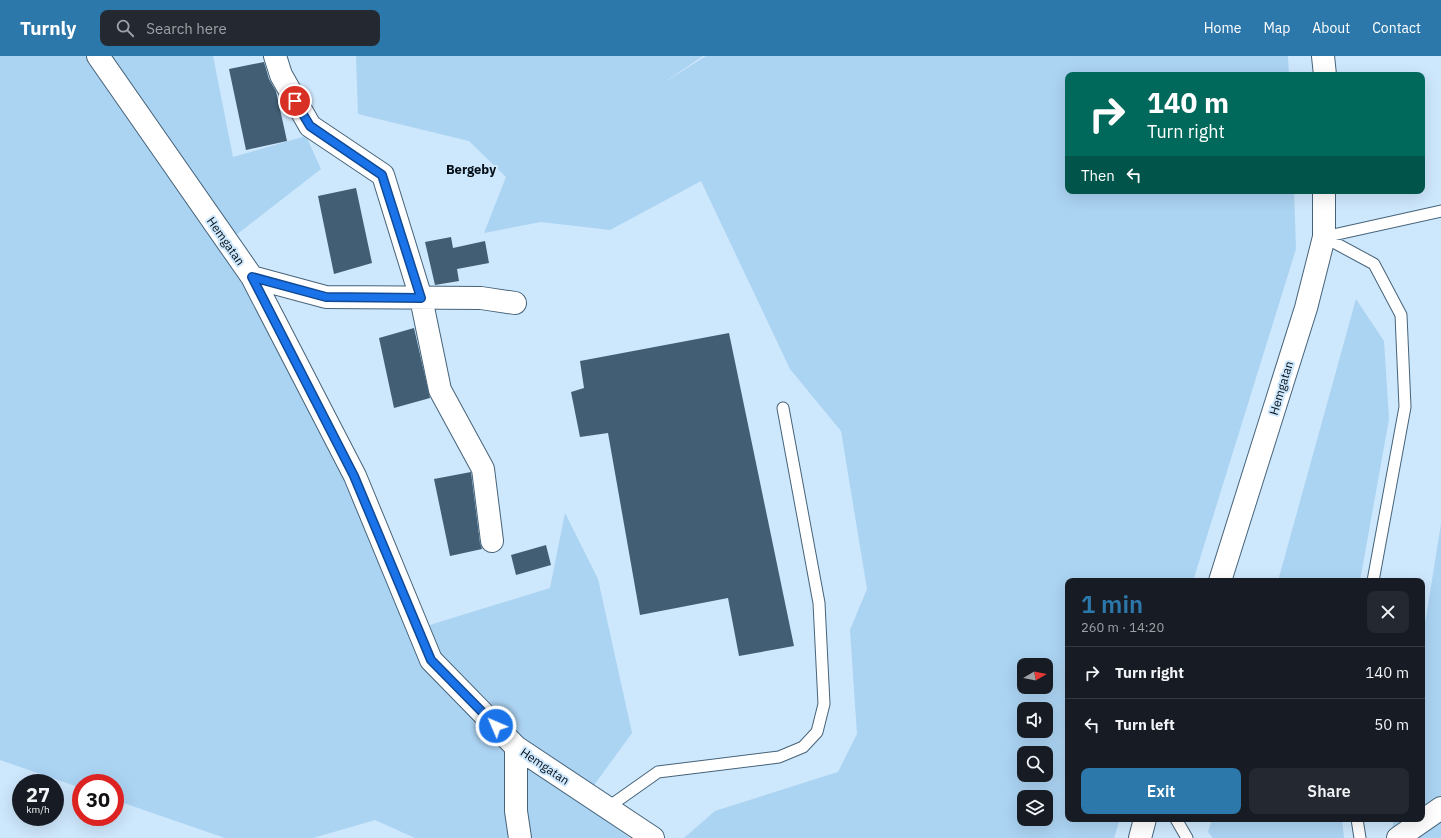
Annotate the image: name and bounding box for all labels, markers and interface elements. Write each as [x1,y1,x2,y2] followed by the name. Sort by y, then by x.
[100,10,380,46] search box
[20,16,76,40] text: Turnly
[114,17,136,39] icon: search
[146,19,227,38] text: Search here
[1204,19,1241,37] text: Home
[1263,19,1290,37] text: Map
[1312,19,1350,37] text: About
[1372,19,1421,37] text: Contact
[278,84,312,118] pin
[1147,84,1229,121] text: 140 m
[1081,88,1133,140] icon: right
[284,90,306,112] icon: arrive
[1147,120,1225,143] text: Turn right
[446,161,496,178] district label: Bergeby
[1123,164,1145,186] icon: left
[1081,166,1115,185] text: Then
[204,214,248,268] street label: Hemgatan
[1266,359,1296,417] street label: Hemgatan
[1081,588,1143,620] text: 1 min
[1367,591,1409,633] button: close
[1081,619,1164,636] text: 260 m · 14:20
[1017,658,1053,694] north arrow
[1017,658,1053,826] map controls
[1081,662,1103,684] icon: right
[1115,663,1184,682] text: Turn right
[1365,663,1409,682] text: 140 m
[1017,702,1053,738] button: sound
[475,705,517,747] position arrow
[1081,714,1103,736] icon: left
[1115,715,1175,734] text: Turn left
[1374,715,1409,734] text: 50 m
[518,744,572,788] street label: Hemgatan
[1017,746,1053,782] button: search
[1081,768,1241,814] button: Exit
[1249,768,1409,814] button: Share
[72,774,124,826] speed limit sign: 30
[26,781,50,808] text: 27
[1017,790,1053,826] button: layers
[26,803,50,816] text: km/h

